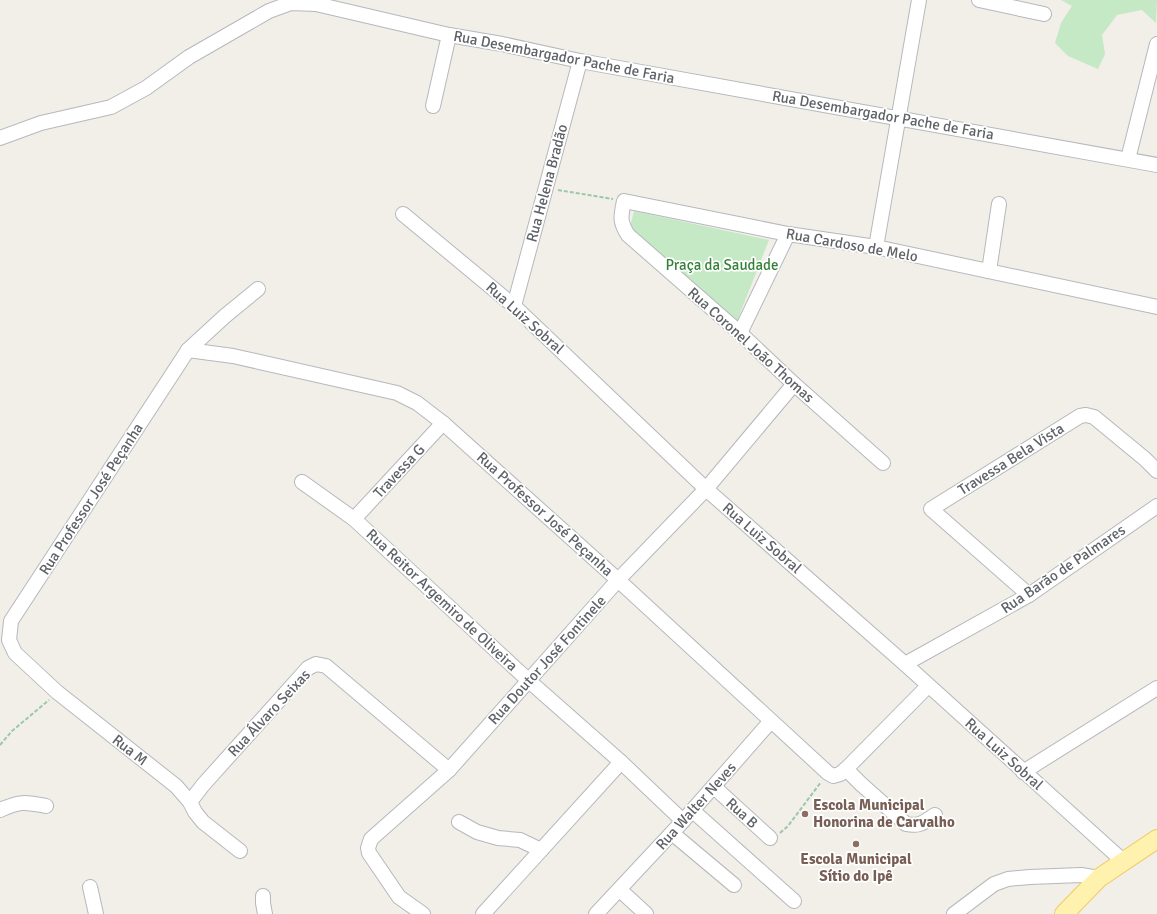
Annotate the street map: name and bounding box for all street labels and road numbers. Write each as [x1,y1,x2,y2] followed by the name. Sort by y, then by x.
[452,27,676,87] street label: Rua Desembargador Pache de Faria
[771,87,995,143] street label: Rua Desembargador Pache de Faria
[523,122,571,244] street label: Rua Helena Bradão
[785,225,920,265] street label: Rua Cardoso de Melo
[482,278,568,358] street label: Rua Luiz Sobral
[684,284,818,407] street label: Rua Coronel João Thomas
[955,419,1067,499] street label: Travessa Bela Vista
[35,420,147,578] street label: Rua Professor José Peçanha
[369,440,429,502] street label: Travessa G
[473,448,617,580] street label: Rua Professor José Peçanha
[719,499,805,577] street label: Rua Luiz Sobral
[997,520,1129,617] street label: Rua Barão de Palmares
[363,525,521,675] street label: Rua Reitor Argemiro de Oliveira
[484,592,610,728] street label: Rua Doutor José Fontinele
[223,665,314,760] street label: Rua Álvaro Seixas
[961,714,1047,794] street label: Rua Luiz Sobral
[109,731,151,769] street label: Rua M
[652,758,740,853] street label: Rua Walter Neves
[722,794,762,832] street label: Rua B

